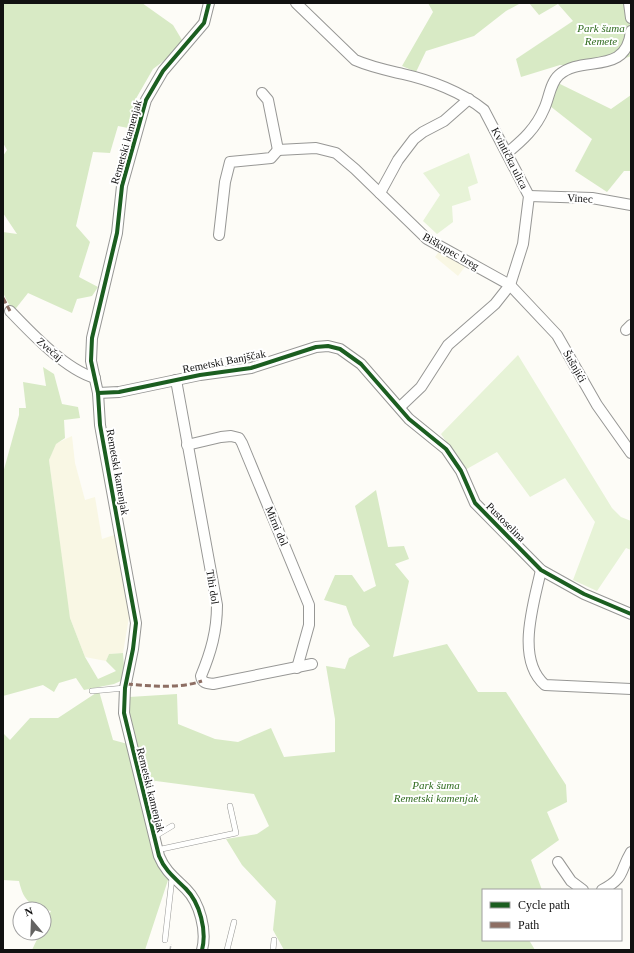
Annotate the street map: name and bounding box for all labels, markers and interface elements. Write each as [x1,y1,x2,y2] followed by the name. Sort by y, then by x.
[576,22,625,47] park label: Park šuma Remete
[108,98,144,185] street label: Remetski kamenjak
[489,125,531,191] street label: Kvintička ulica
[567,191,593,205] street label: Vinec
[421,230,482,272] street label: Biškupec breg
[35,335,65,363] street label: Zvečaj
[181,347,267,375] street label: Remetski Banjščak
[561,348,589,384] street label: Šušnjići
[105,428,132,516] street label: Remetski kamenjak
[484,500,528,544] street label: Pustoselina
[263,504,291,548] street label: Mirni dol
[204,569,222,605] street label: Tihi dol
[135,746,167,834] street label: Remetski kamenjak
[393,779,479,804] park label: Park šuma Remetski kamenjak
[482,889,622,941] legend
[518,898,570,912] text: Cycle path
[12,901,52,941] north arrow
[23,905,35,919] text: N
[518,918,539,932] text: Path

